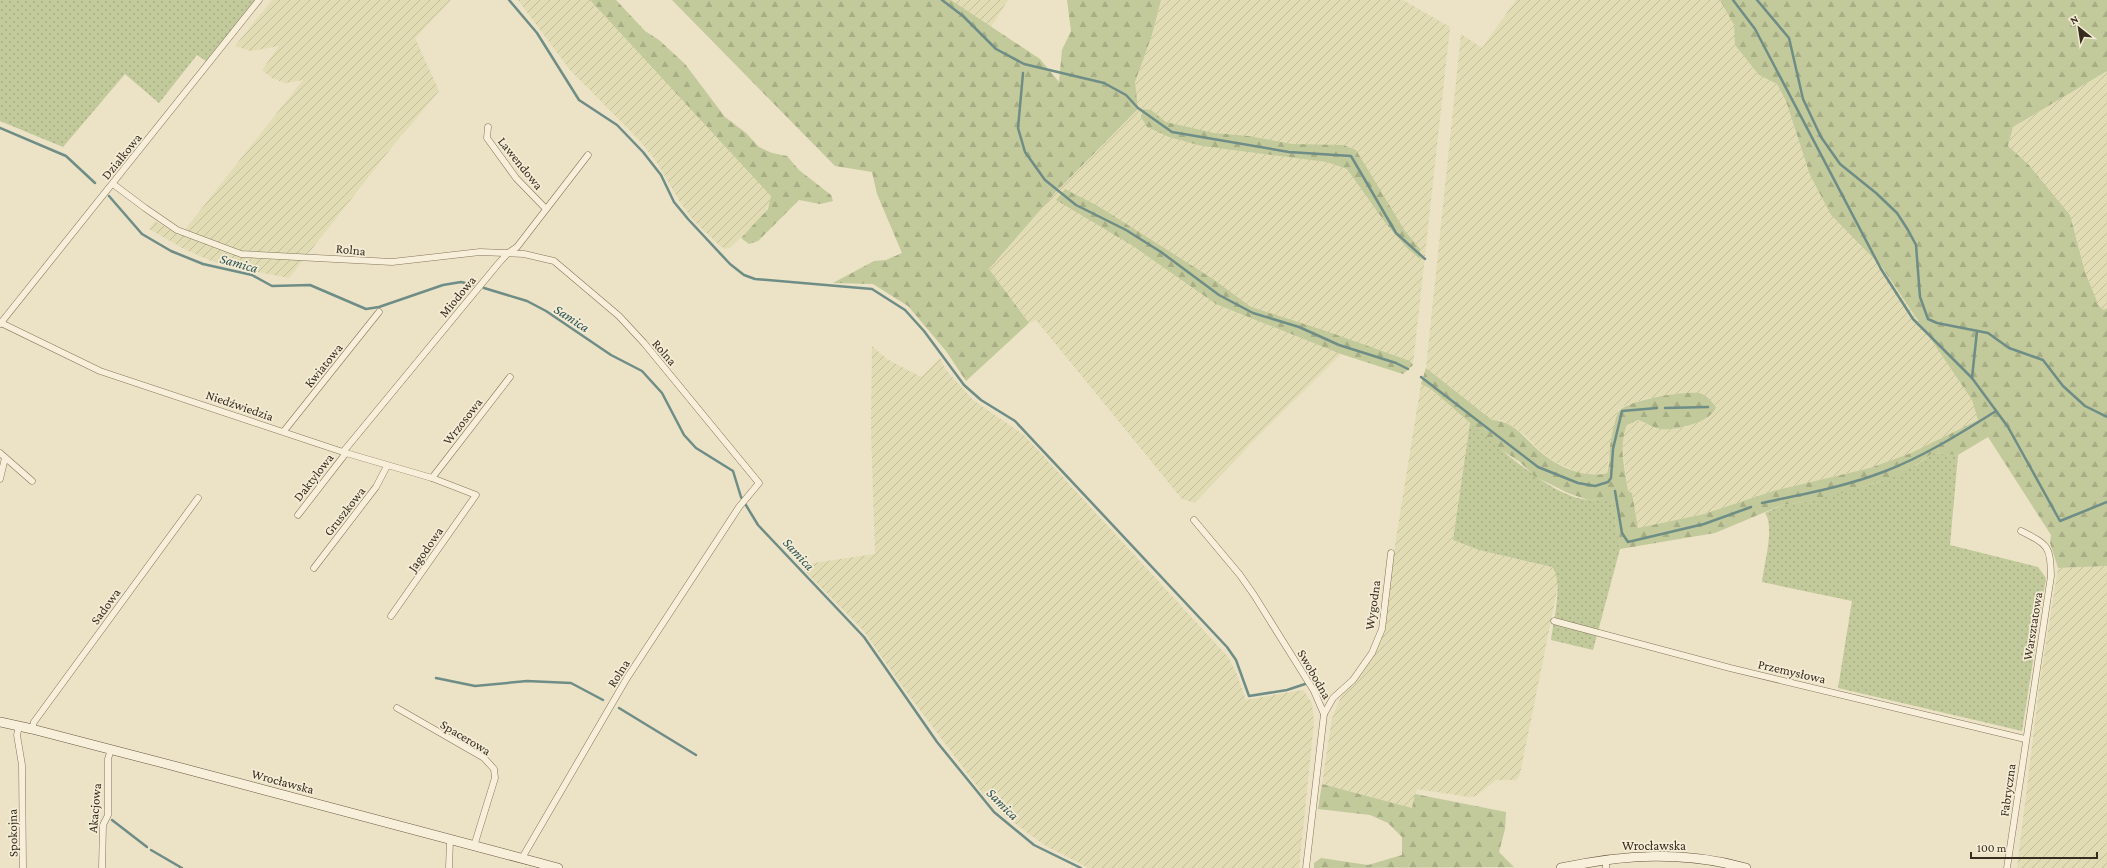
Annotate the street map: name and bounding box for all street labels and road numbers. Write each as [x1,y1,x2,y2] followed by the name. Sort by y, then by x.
[98,130,145,182] street label: Działkowa
[495,134,546,193] street label: Lawendowa
[335,240,367,259] street label: Rolna
[436,273,479,320] street label: Miodowa
[649,336,680,369] street label: Rolna
[301,340,346,390] street label: Kwiatowa
[204,387,276,424] street label: Niedźwiedzia
[439,395,485,448] street label: Wrzosowa
[290,450,337,504] street label: Daktylowa
[321,484,368,539] street label: Gruszkowa
[404,524,446,575] street label: Jagodowa
[1362,579,1383,631] street label: Wygodna
[87,585,123,627] street label: Sadowa
[2020,591,2045,661] street label: Warsztatowa
[1294,647,1335,702] street label: Swobodna
[1757,656,1827,687] street label: Przemysłowa
[604,657,633,690] street label: Rolna
[438,717,494,758] street label: Spacerowa
[1996,763,2019,817] street label: Fabryczna
[250,766,316,797] street label: Wrocławska
[85,782,105,834] street label: Akacjowa
[5,809,21,857] street label: Spokojna
[1622,838,1686,853] street label: Wrocławska

